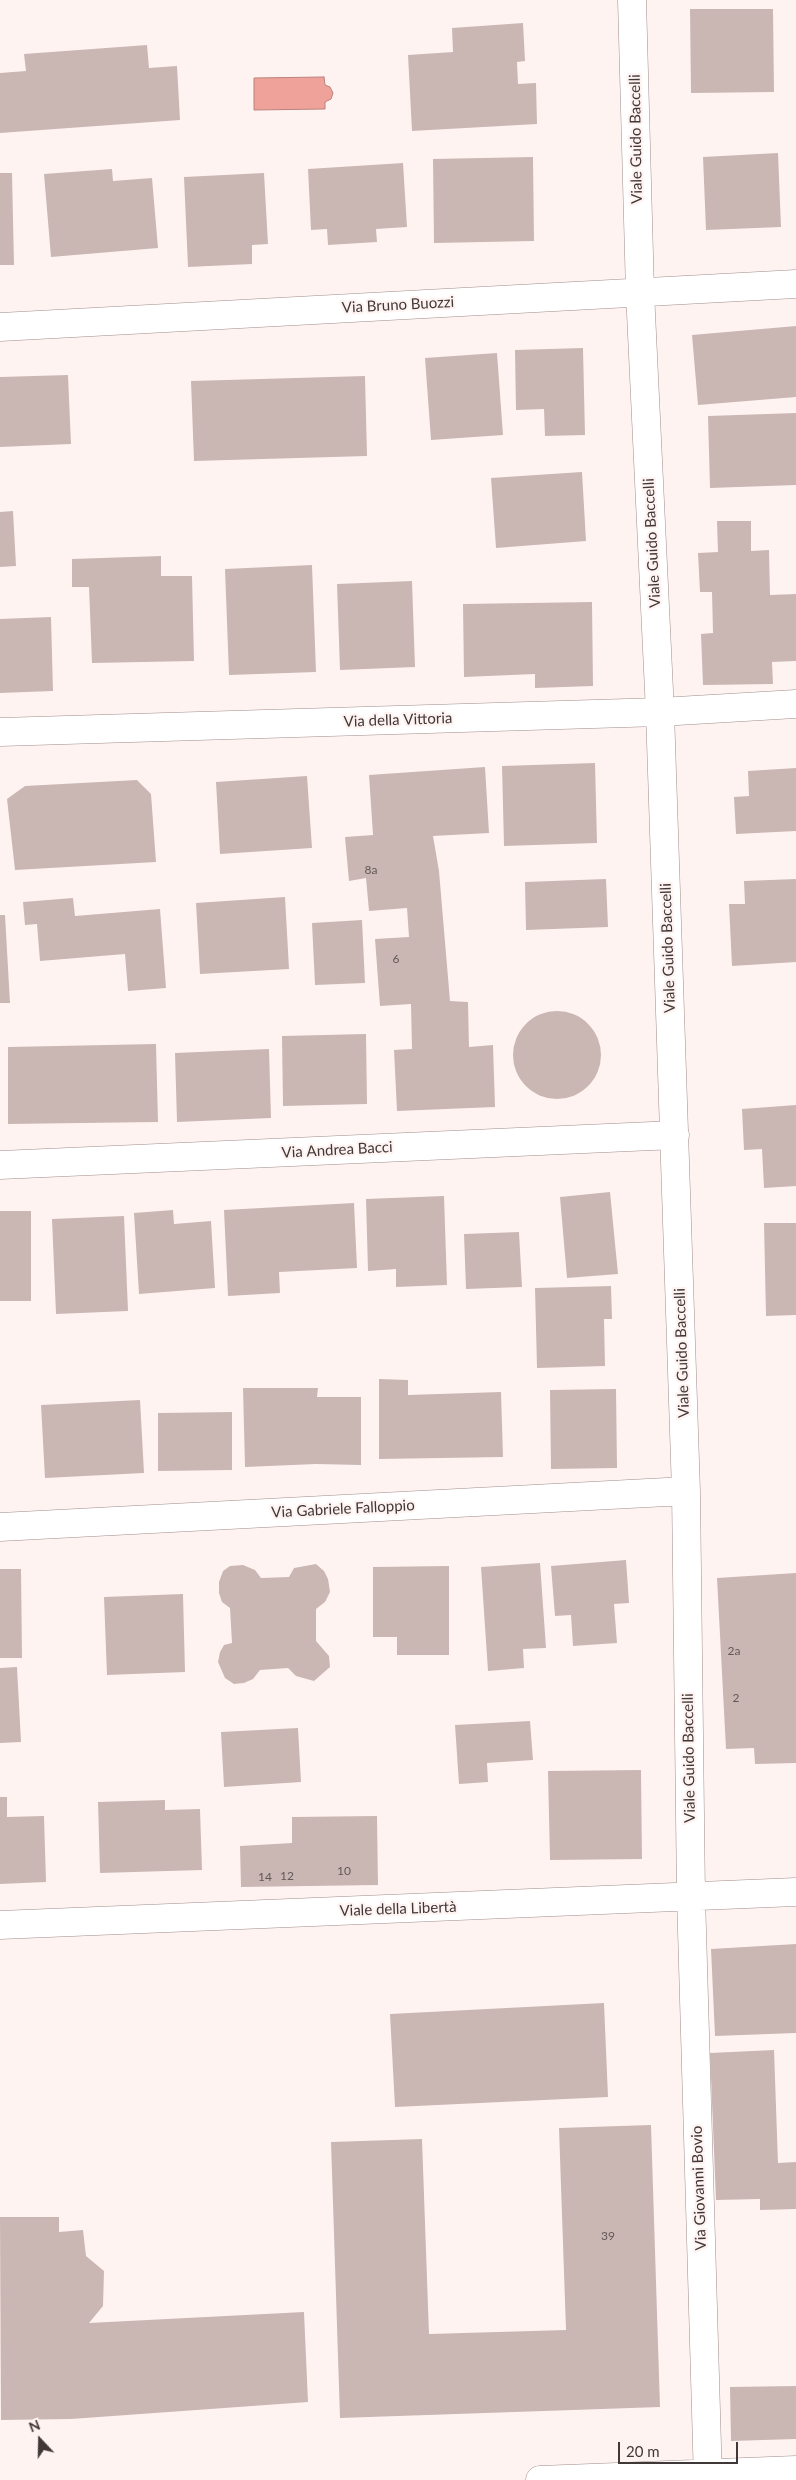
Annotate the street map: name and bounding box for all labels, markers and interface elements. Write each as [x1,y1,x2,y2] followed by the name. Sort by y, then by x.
[626,74,646,204] street label: Viale Guido Baccelli
[341,293,455,317] street label: Via Bruno Buozzi
[640,478,664,608] street label: Viale Guido Baccelli
[343,709,453,731] street label: Via della Vittoria
[365,863,377,877] house number: 8a
[657,883,679,1013] street label: Viale Guido Baccelli
[393,952,399,966] house number: 6
[281,1138,393,1162] street label: Via Andrea Bacci
[671,1288,693,1418] street label: Viale Guido Baccelli
[271,1496,415,1522] street label: Via Gabriele Falloppio
[728,1644,740,1658] house number: 2a
[733,1691,739,1705] house number: 2
[679,1693,699,1823] street label: Viale Guido Baccelli
[337,1864,351,1878] house number: 10
[280,1869,294,1883] house number: 12
[258,1870,272,1884] house number: 14
[339,1898,457,1920] street label: Viale della Libertà
[688,2125,710,2251] street label: Via Giovanni Bovio
[601,2229,615,2243] house number: 39
[15,2415,65,2465] north arrow
[26,2416,43,2435] text: N
[621,2432,741,2464] scale bar
[626,2442,660,2460] text: 20 m

